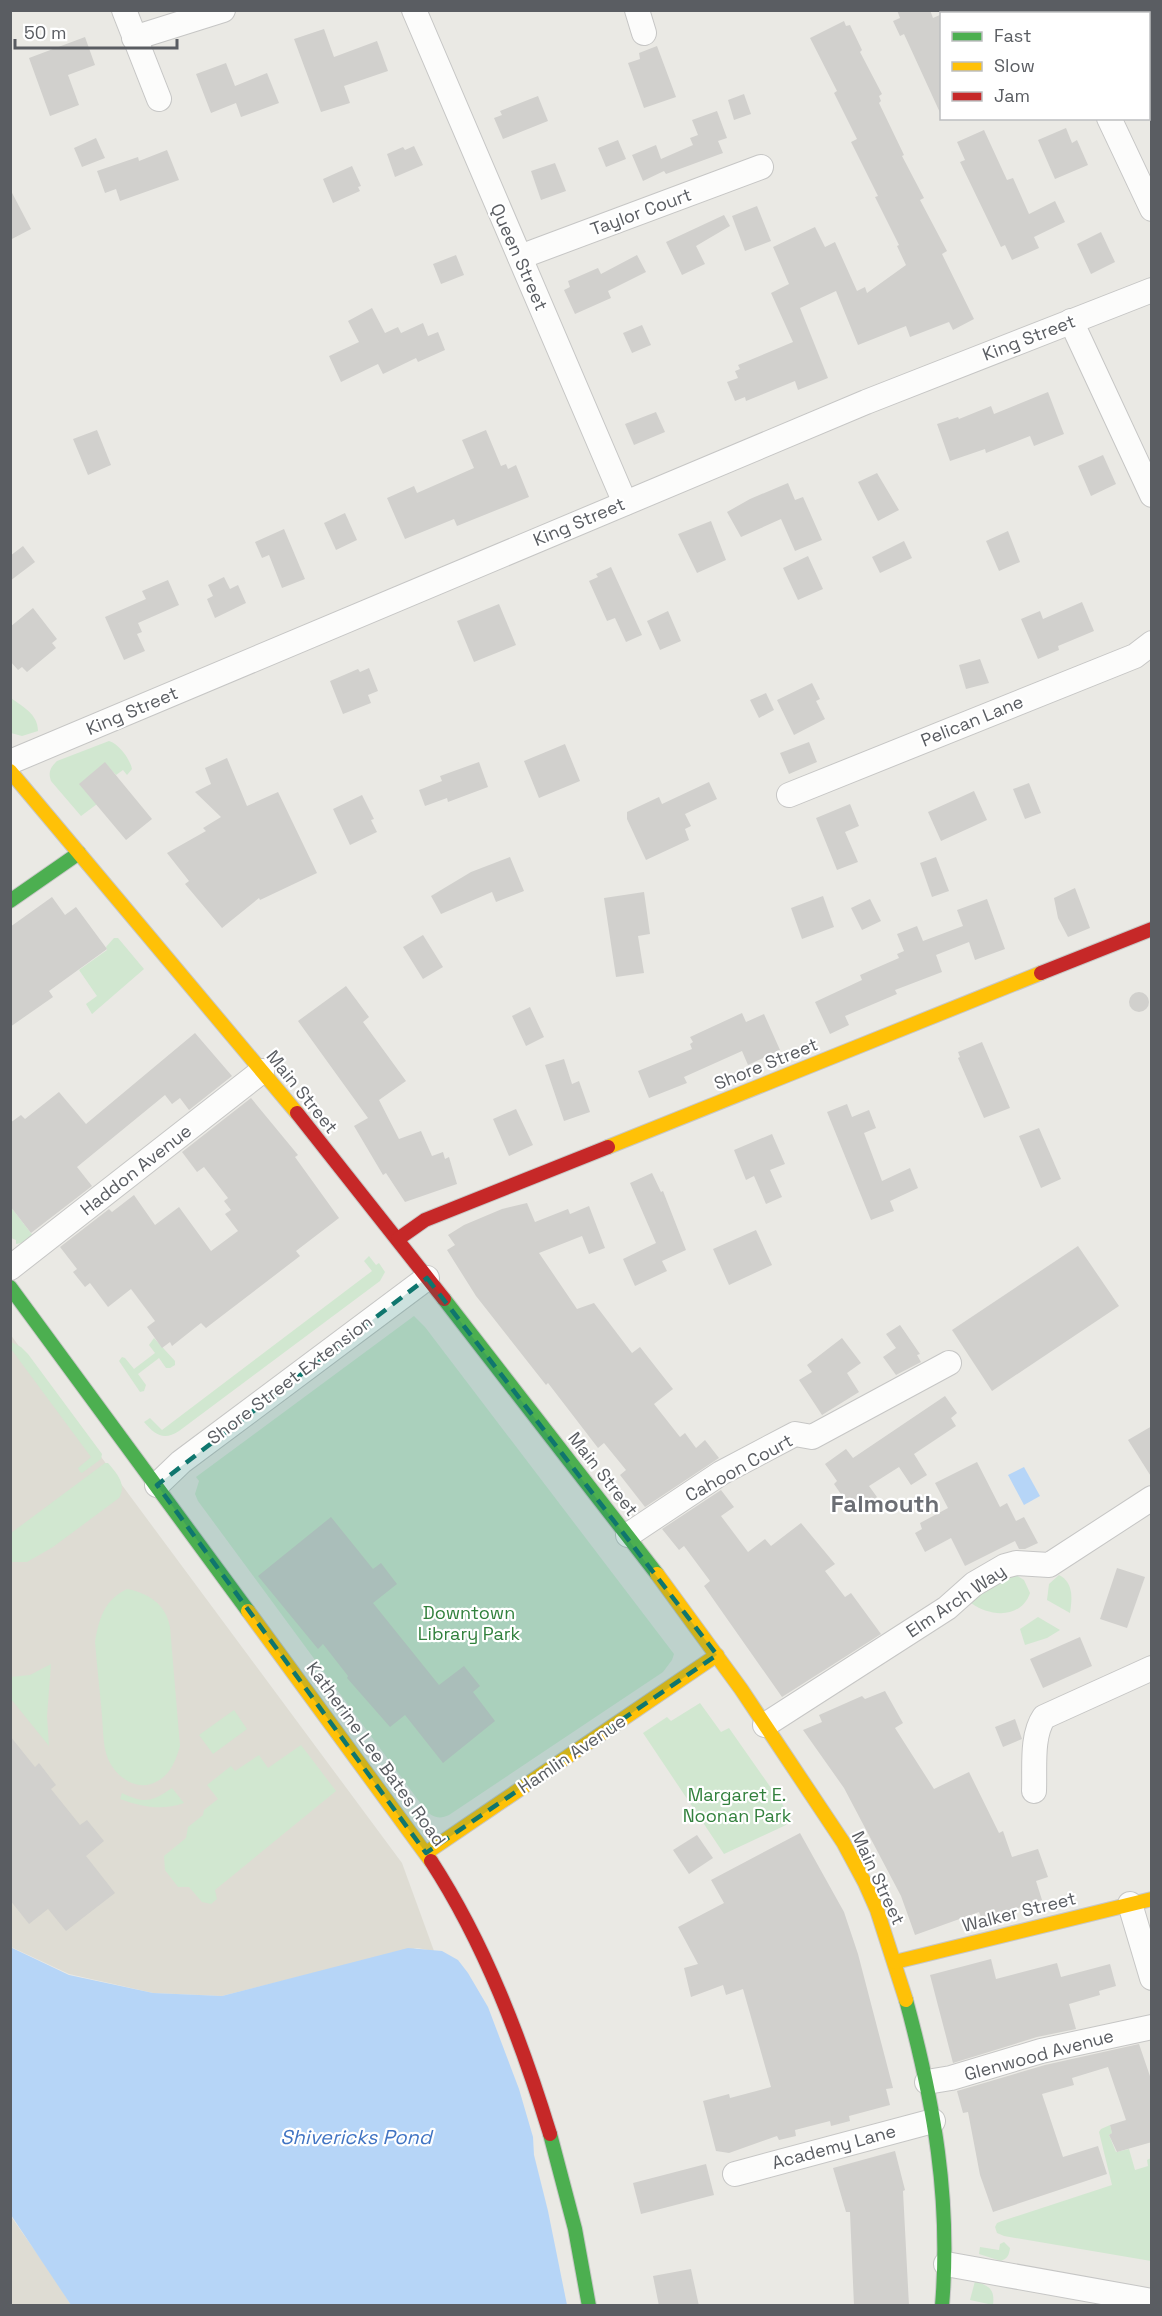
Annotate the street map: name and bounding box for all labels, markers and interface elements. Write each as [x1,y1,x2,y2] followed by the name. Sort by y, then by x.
[15,12,177,50] scale bar
[940,12,1150,120] legend
[24,21,66,44] text: 50 m
[994,24,1031,47] text: Fast
[994,54,1035,77] text: Slow
[994,84,1030,107] text: Jam
[587,183,694,240] street label: Taylor Court
[486,200,553,314] street label: Queen Street
[979,309,1079,366] street label: King Street
[529,492,628,551] street label: King Street
[82,681,181,740] street label: King Street
[917,690,1026,752] street label: Pelican Lane
[711,1032,821,1095] street label: Shore Street
[262,1045,343,1138] street label: Main Street
[75,1119,196,1220] street label: Haddon Avenue
[202,1310,377,1449] street label: Shore Street Extension
[563,1427,644,1521] street label: Main Street
[681,1429,797,1507] street label: Cahoon Court
[831,1488,939,1519] district label: Falmouth
[902,1559,1010,1642] street label: Elm Arch Way
[418,1601,521,1645] park label: Downtown Library Park
[302,1657,451,1850] street label: Katherine Lee Bates Road
[513,1709,630,1798] street label: Hamlin Avenue
[683,1783,792,1827] park label: Margaret E. Noonan Park
[847,1827,910,1928] street label: Main Street
[960,1886,1078,1937] street label: Walker Street
[962,2023,1116,2086] street label: Glenwood Avenue
[769,2119,898,2174] street label: Academy Lane
[280,2124,434,2150] water label: Shivericks Pond

